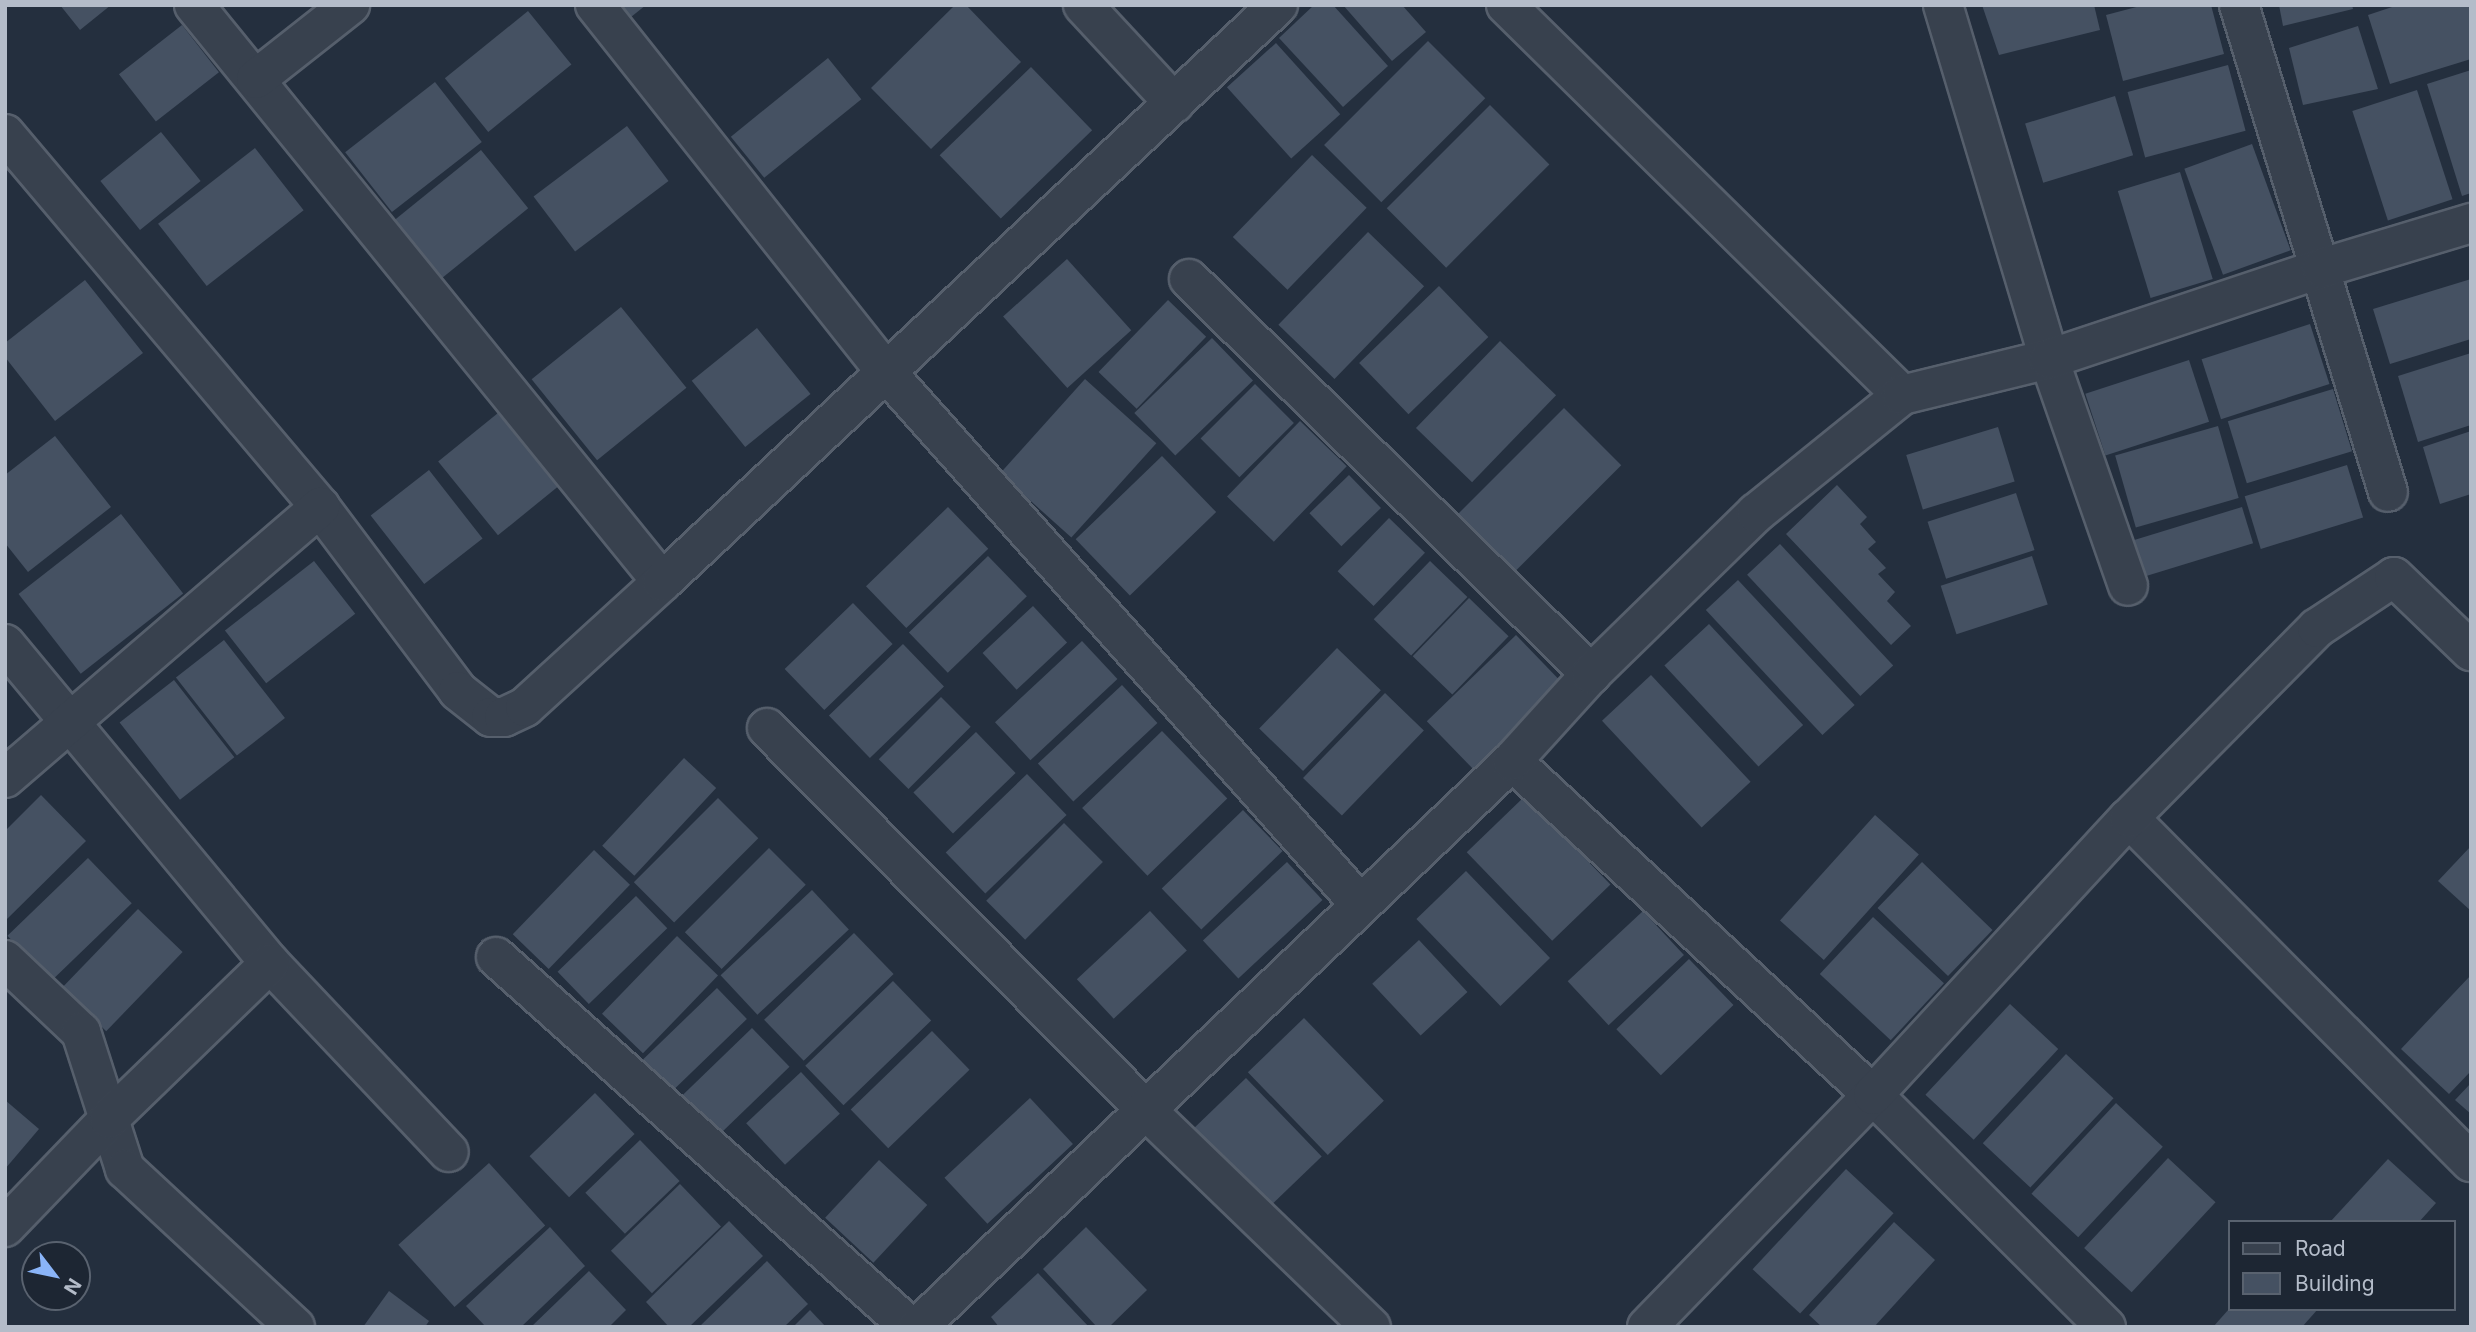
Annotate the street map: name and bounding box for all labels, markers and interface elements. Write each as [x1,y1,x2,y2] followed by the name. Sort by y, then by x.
[2228,1220,2455,1311] legend
[2295,1236,2346,1261] text: Road
[21,1241,91,1311] north arrow
[2295,1271,2375,1296] text: Building
[59,1274,86,1299] text: N

